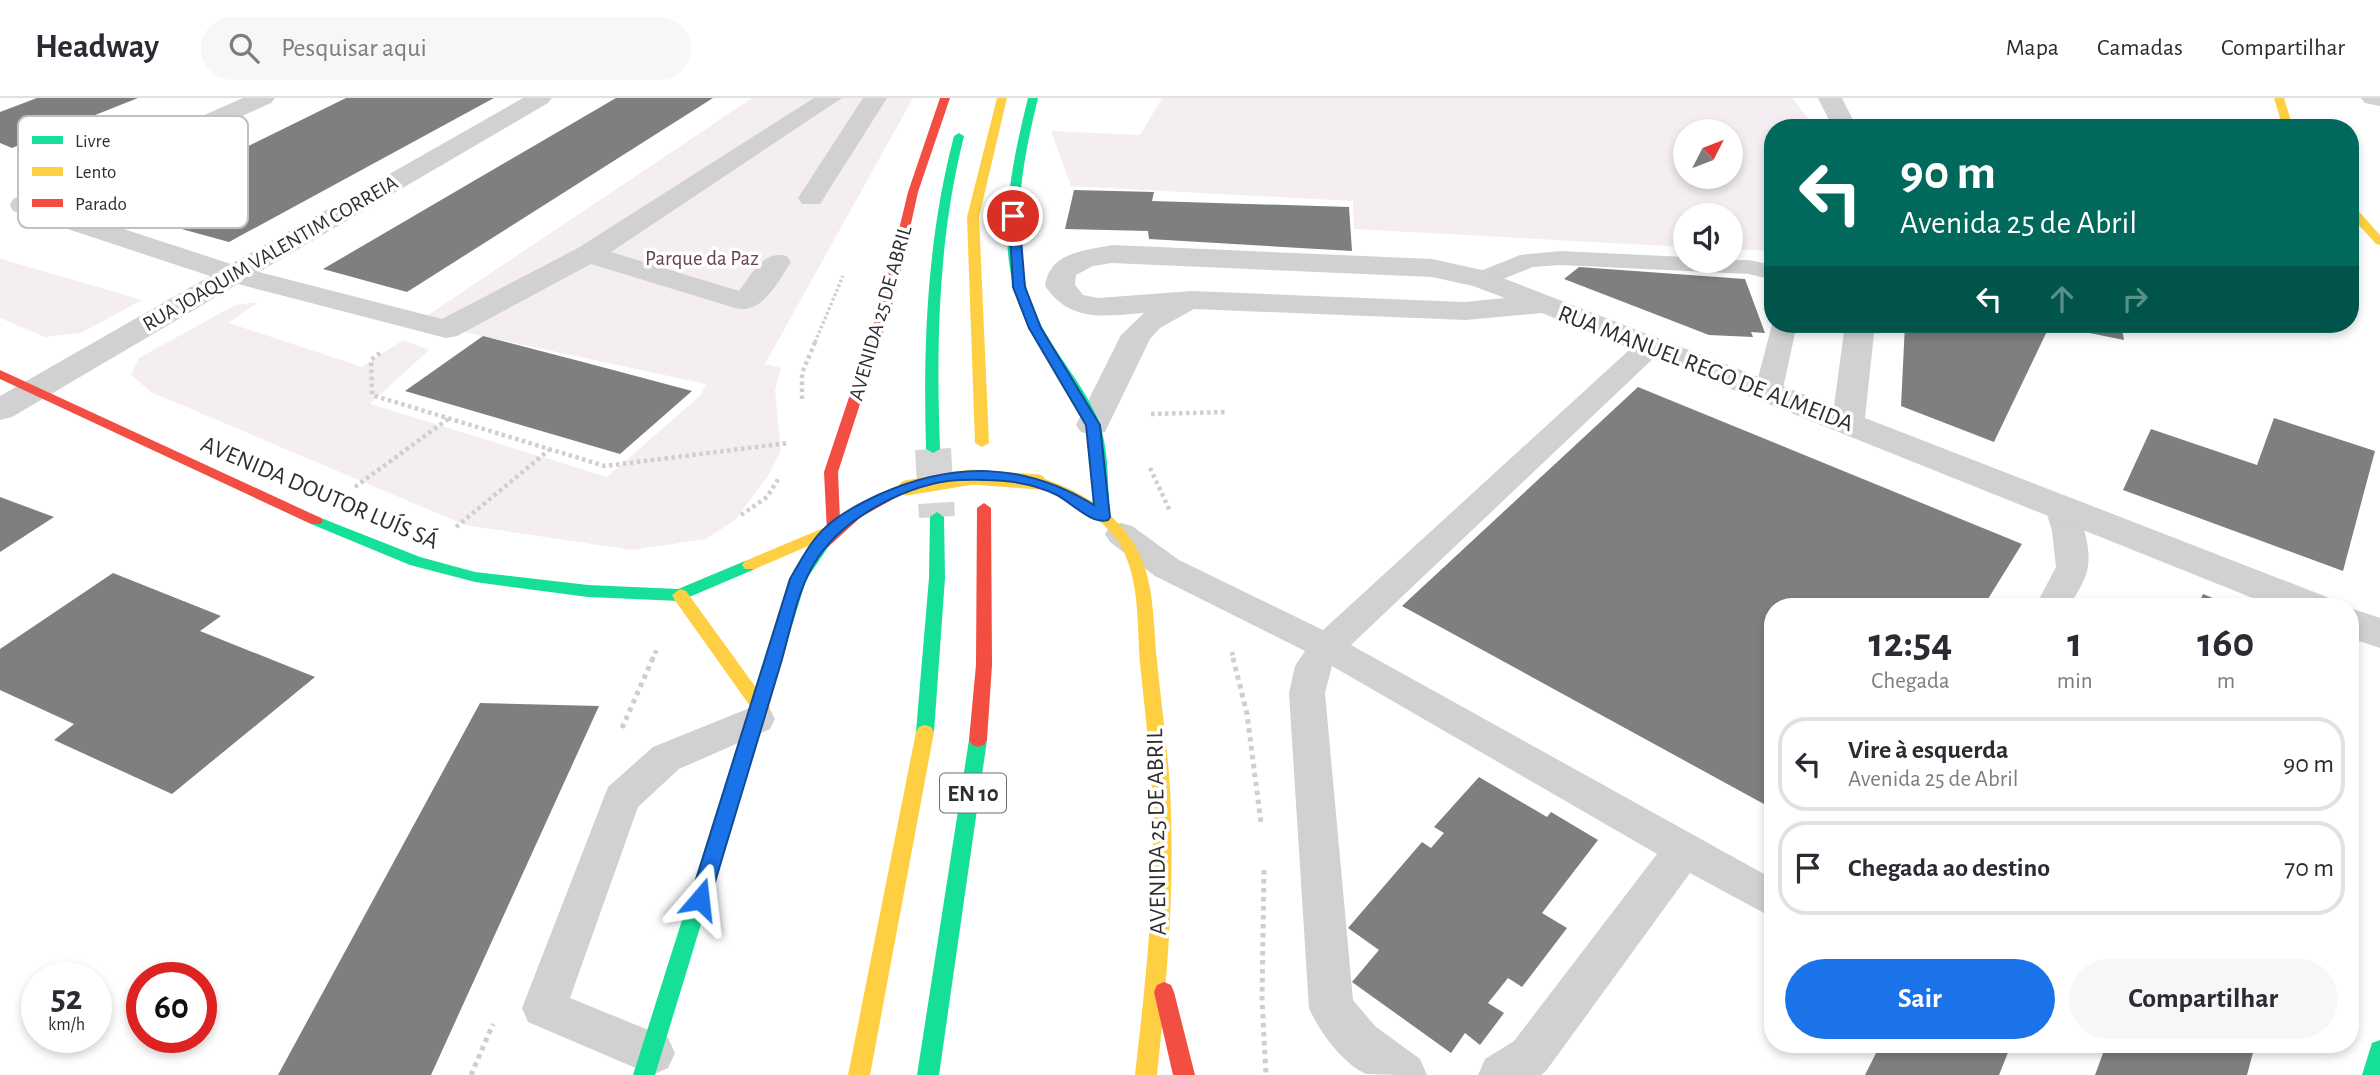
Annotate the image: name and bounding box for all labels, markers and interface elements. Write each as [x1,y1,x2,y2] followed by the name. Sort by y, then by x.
[201,17,691,80] search box
[225,29,263,67] icon: search
[35,31,159,64] text: Headway
[281,35,427,61] text: Pesquisar aqui
[2006,36,2059,60] text: Mapa
[2097,36,2183,60] text: Camadas
[2221,36,2345,60] text: Compartilhar
[18,116,248,228] legend
[1673,119,1743,189] north arrow
[1673,119,1743,273] map controls
[75,132,110,151] text: Livre
[1785,147,1876,238] icon: left
[1900,149,1996,198] text: 90 m
[75,163,116,182] text: Lento
[139,172,401,335] street label: RUA JOAQUIM VALENTIM CORREIA
[983,186,1043,246] pin
[75,195,127,214] text: Parado
[994,197,1032,235] icon: arrive
[1673,203,1743,273] button: sound
[1900,207,2137,239] text: Avenida 25 de Abril
[845,223,916,403] street label: AVENIDA 25 DE ABRIL
[645,248,759,269] park label: Parque da Paz
[1970,280,2008,318] icon: left
[2043,280,2081,318] icon: ahead
[2116,280,2154,318] icon: right
[1555,301,1857,436] street label: RUA MANUEL REGO DE ALMEIDA
[197,430,443,554] street label: AVENIDA DOUTOR LUÍS SÁ
[1869,622,1952,664] text: 12:54
[2067,622,2082,664] text: 1
[2197,622,2254,664] text: 160
[1871,670,1950,693] text: Chegada
[2057,670,2093,693] text: min
[2217,670,2235,693] text: m
[1143,728,1171,936] street label: AVENIDA 25 DE ABRIL
[1848,737,2009,763] text: Vire à esquerda
[1789,745,1827,783] icon: left
[2283,751,2334,777] text: 90 m
[1848,768,2018,791] text: Avenida 25 de Abril
[940,774,1006,813] road number: EN 10
[1789,849,1827,887] icon: arrive
[1848,855,2050,881] text: Chegada ao destino
[2284,855,2334,881] text: 70 m
[663,862,737,936] position arrow
[1785,959,2055,1039] button: Sair
[2069,959,2338,1039] button: Compartilhar
[126,962,217,1053] speed limit sign: 60
[51,981,82,1016] text: 52
[48,1016,85,1034] text: km/h

